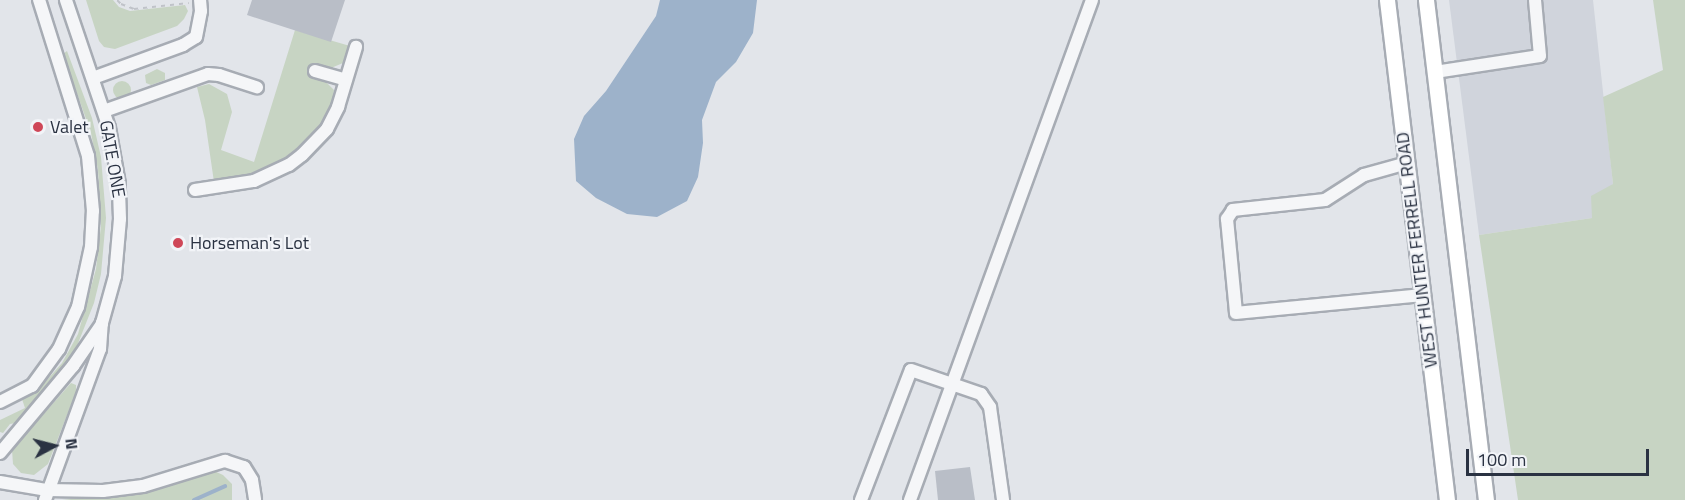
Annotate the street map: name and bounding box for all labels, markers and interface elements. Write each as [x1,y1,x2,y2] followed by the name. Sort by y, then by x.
[50,116,89,138] place label: Valet
[95,119,129,199] street label: GATE ONE
[31,120,45,134] marker: Valet
[1392,131,1442,369] street label: WEST HUNTER FERRELL ROAD
[190,232,309,254] place label: Horseman's Lot
[171,236,185,250] marker: Horseman's Lot
[24,416,84,476] north arrow
[59,437,84,451] text: N
[1469,437,1652,475] scale bar
[1477,446,1526,473] text: 100 m

